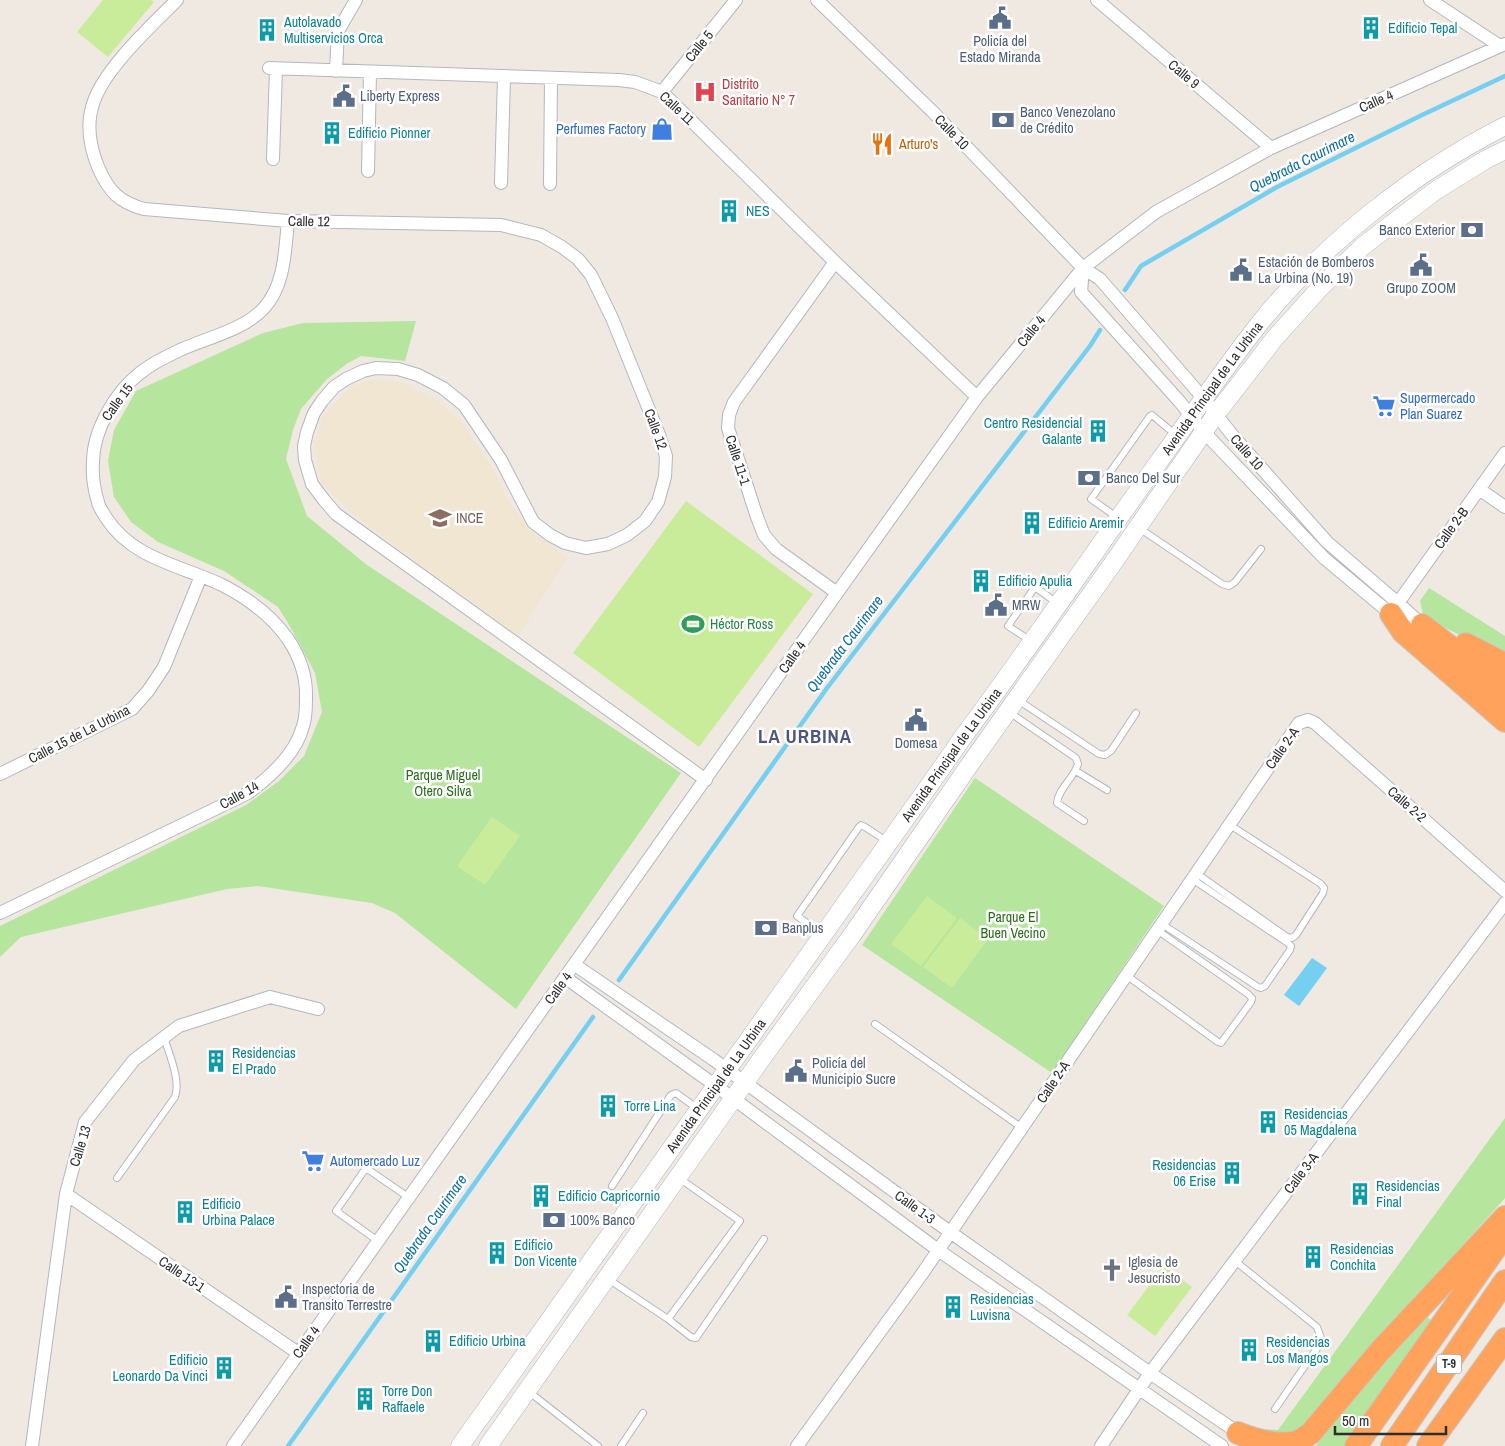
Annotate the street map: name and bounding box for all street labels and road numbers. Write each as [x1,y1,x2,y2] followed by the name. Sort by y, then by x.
[681,26,717,66] street label: Calle 5
[1165,56,1203,92] street label: Calle 9
[1356,85,1397,116] street label: Calle 4
[656,87,699,129] street label: Calle 11
[931,111,973,153] street label: Calle 10
[288,212,330,230] street label: Calle 12
[1013,311,1050,351] street label: Calle 4
[1157,317,1267,459] street label: Avenida Principal de La Urbina
[97,380,137,424] street label: Calle 15
[640,406,672,452] street label: Calle 12
[1226,430,1268,474] street label: Calle 10
[721,433,755,488] street label: Calle 11-1
[1430,503,1472,552] street label: Calle 2-B
[774,637,810,677] street label: Calle 4
[897,684,1005,826] street label: Avenida Principal de La Urbina
[25,700,133,767] street label: Calle 15 de La Urbina
[1261,723,1303,773] street label: Calle 2-A
[216,777,262,813] street label: Calle 14
[1384,782,1430,826] street label: Calle 2-2
[540,968,576,1008] street label: Calle 4
[662,1015,770,1157] street label: Avenida Principal de La Urbina
[1032,1057,1074,1107] street label: Calle 2-A
[65,1123,95,1169] street label: Calle 13
[1280,1148,1323,1197] street label: Calle 3-A
[891,1186,939,1228] street label: Calle 1-3
[155,1252,209,1296] street label: Calle 13-1
[288,1322,324,1362] street label: Calle 4
[1436,1355,1462,1374] road number: T-9

